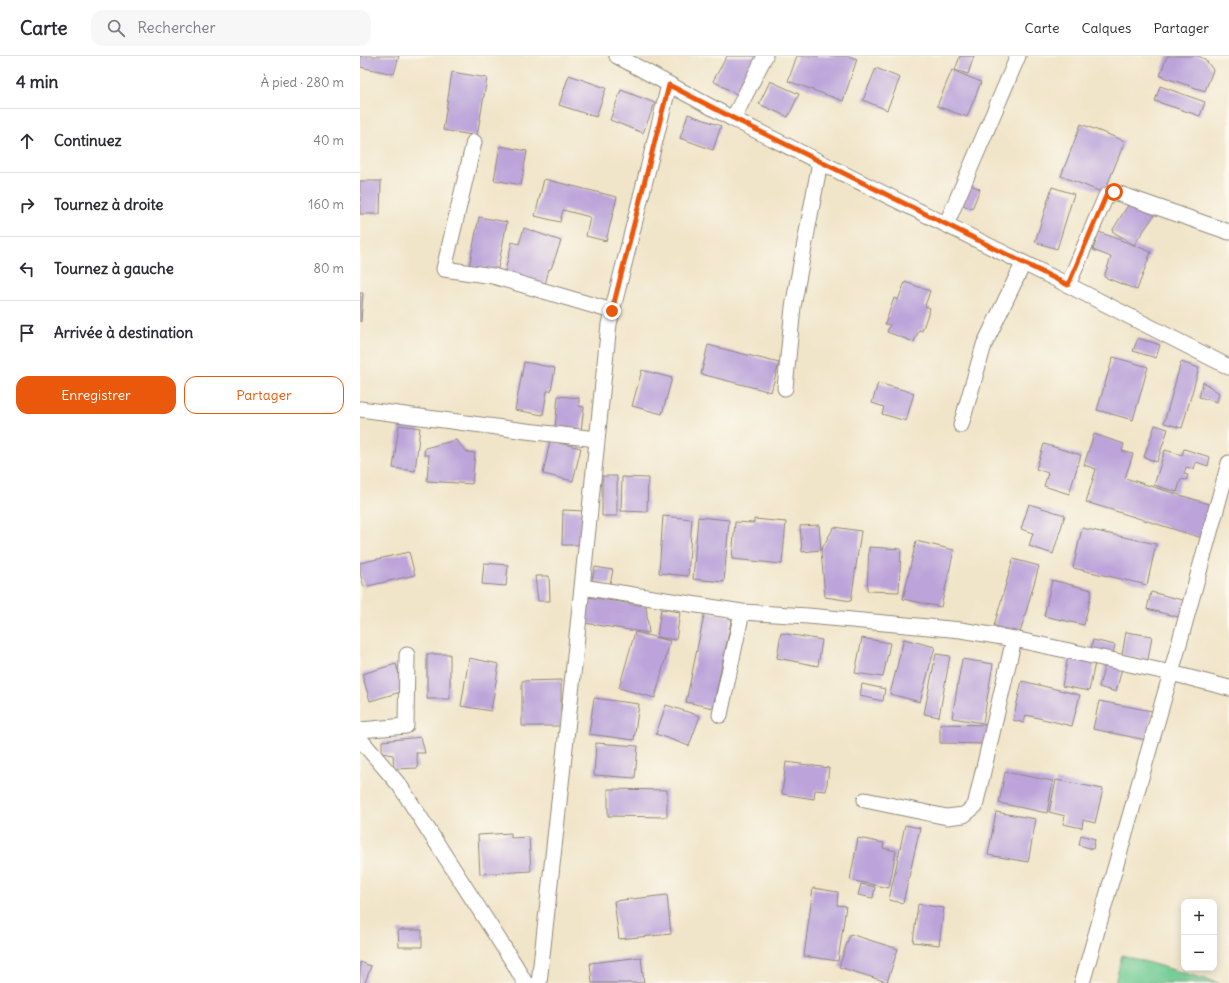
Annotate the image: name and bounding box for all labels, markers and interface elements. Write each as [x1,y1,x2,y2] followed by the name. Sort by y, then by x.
[91,10,371,46] search box
[20,16,67,40] text: Carte
[105,17,127,39] icon: search
[137,18,216,37] text: Rechercher
[1025,19,1059,37] text: Carte
[1081,19,1131,37] text: Calques
[1153,19,1209,37] text: Partager
[16,71,58,93] text: 4 min
[261,74,344,91] text: À pied · 280 m
[16,130,38,152] icon: ahead
[54,131,122,150] text: Continuez
[313,132,344,149] text: 40 m
[1105,183,1123,201] route start
[16,194,38,216] icon: right
[54,195,163,214] text: Tournez à droite
[308,196,344,213] text: 160 m
[16,258,38,280] icon: left
[54,259,174,278] text: Tournez à gauche
[313,260,344,277] text: 80 m
[603,302,621,320] route end
[16,322,38,344] icon: arrive
[54,323,193,342] text: Arrivée à destination
[16,376,176,414] button: Enregistrer
[184,376,344,414] button: Partager
[1181,899,1217,971] map controls
[1181,899,1217,935] button: +
[1181,935,1217,971] button: −

